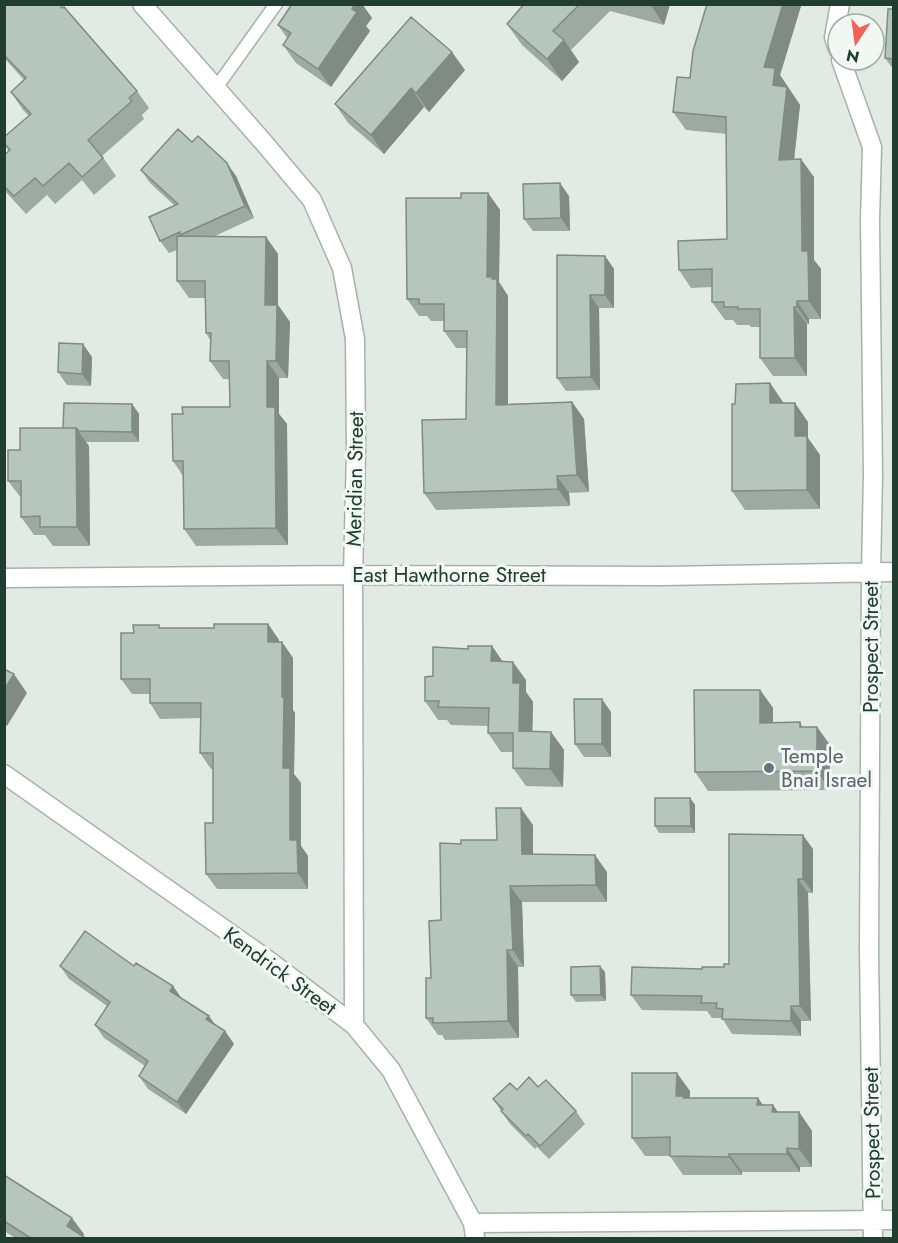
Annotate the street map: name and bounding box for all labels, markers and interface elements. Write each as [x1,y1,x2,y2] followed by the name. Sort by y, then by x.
[826,12,886,72] north arrow
[844,43,862,69] text: N
[339,411,371,547] street label: Meridian Street
[352,560,546,590] street label: East Hawthorne Street
[856,581,886,713] street label: Prospect Street
[781,741,872,795] place label: Temple Bnai Israel
[762,761,776,775] marker: Temple Bnai Israel
[217,920,343,1022] street label: Kendrick Street
[856,1067,888,1199] street label: Prospect Street

